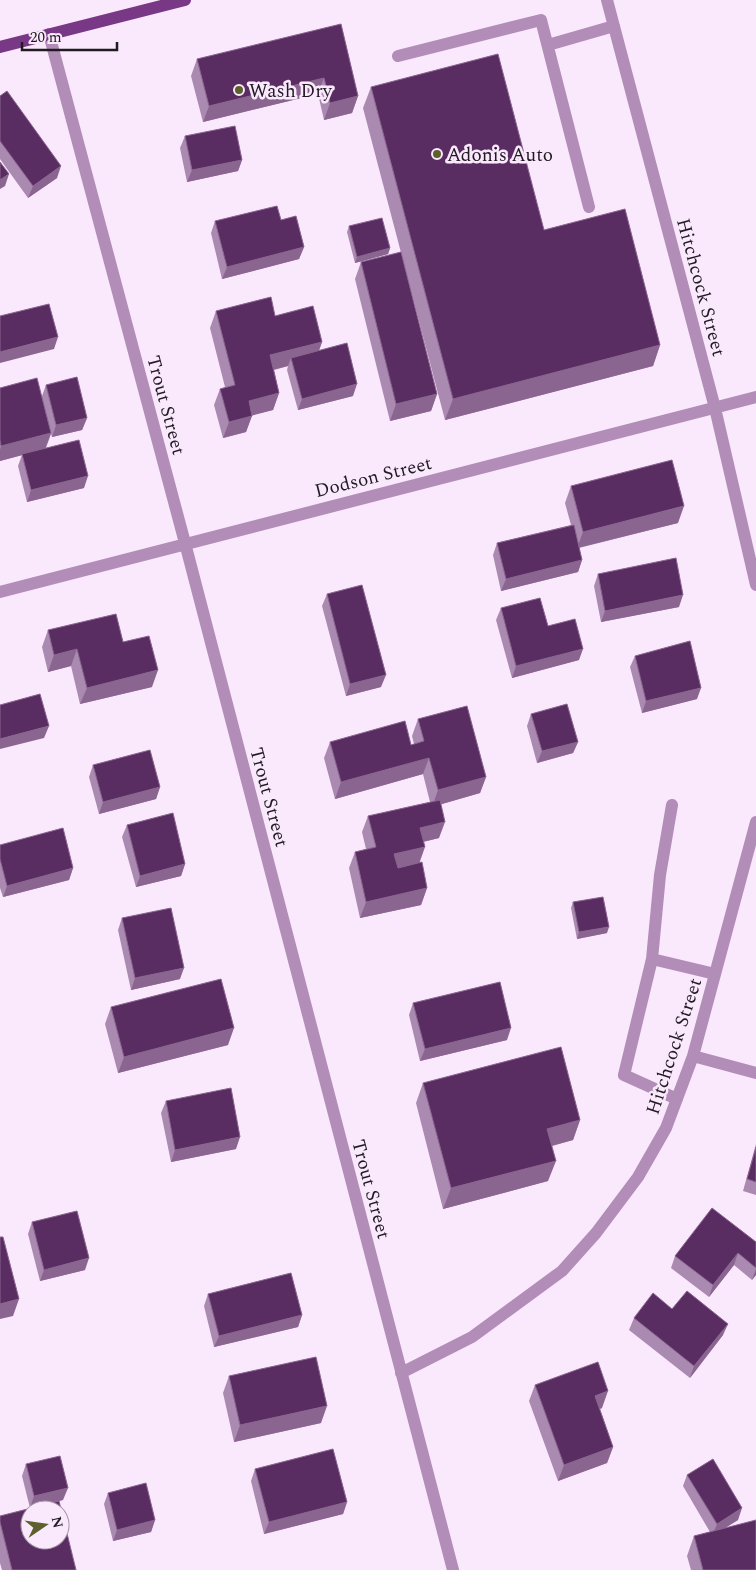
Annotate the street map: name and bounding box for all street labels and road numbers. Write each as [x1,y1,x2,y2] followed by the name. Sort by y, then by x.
[668,215,733,360] street label: Hitchcock Street
[138,352,193,459] street label: Trout Street
[312,449,435,506] street label: Dodson Street
[241,744,296,851] street label: Trout Street
[639,974,710,1118] street label: Hitchcock Street
[343,1136,398,1243] street label: Trout Street

